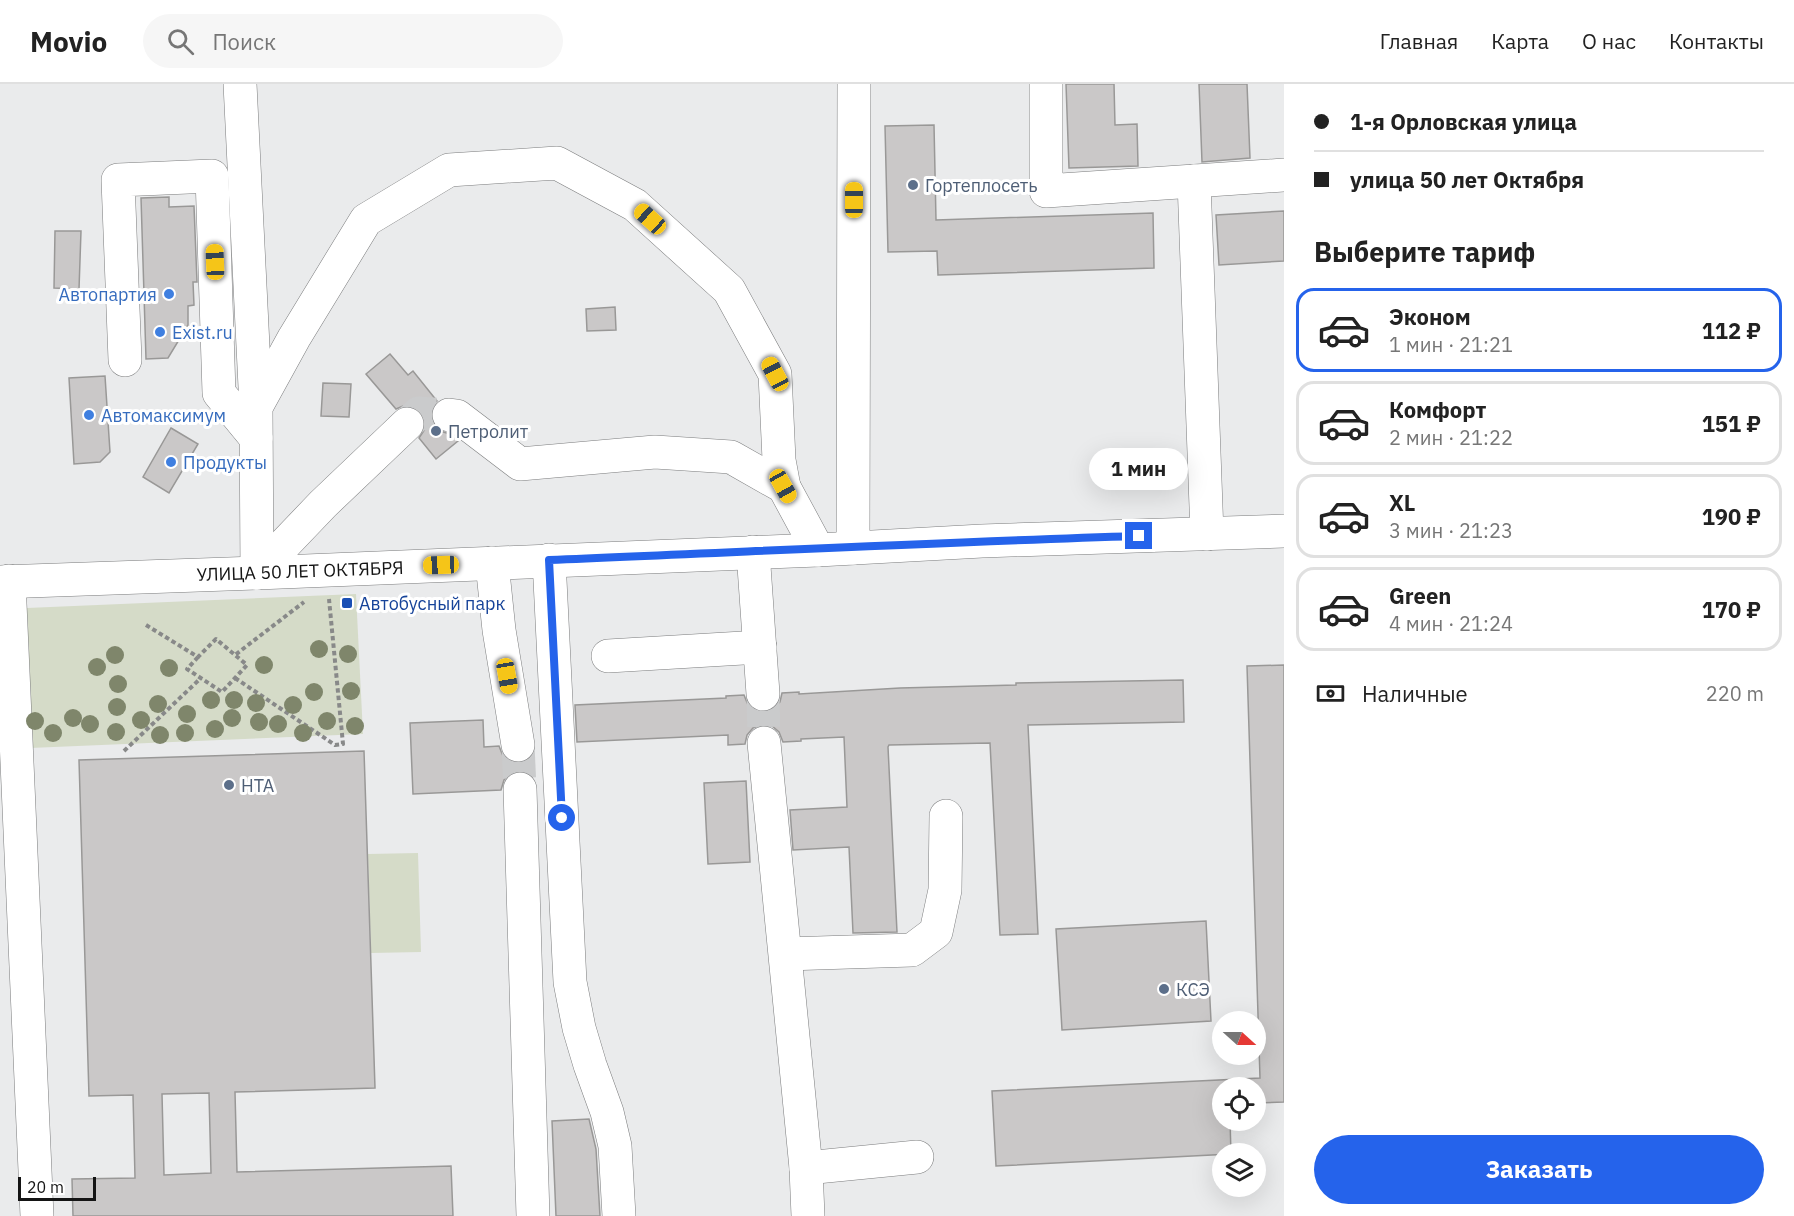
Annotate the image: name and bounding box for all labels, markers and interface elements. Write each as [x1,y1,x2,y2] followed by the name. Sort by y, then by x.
[143,14,563,68] search box
[30,23,107,60] text: Movio
[164,25,197,58] icon: search
[212,27,276,56] text: Поиск
[1380,27,1458,55] text: Главная
[1491,27,1549,55] text: Карта
[1582,27,1636,55] text: О нас
[1669,27,1764,55] text: Контакты
[1350,107,1577,136] text: 1-я Орловская улица
[1350,165,1584,194] text: улица 50 лет Октября
[925,174,1038,197] place label: Гортеплосеть
[906,178,920,192] marker: Гортеплосеть
[845,182,863,218] car
[631,200,669,238] car
[1314,234,1535,269] text: Выберите тариф
[205,244,225,280] car
[58,283,157,306] place label: Автопартия
[162,287,176,301] marker: Автопартия
[1389,302,1471,331] text: Эконом
[1317,303,1371,357] icon: car
[1702,316,1761,345] text: 112 ₽
[172,321,233,344] place label: Exist.ru
[153,325,167,339] marker: Exist.ru
[1389,331,1513,358] text: 1 мин · 21:21
[759,354,791,394] car
[1389,395,1486,424] text: Комфорт
[1317,396,1371,450] icon: car
[101,404,226,427] place label: Автомаксимум
[82,408,96,422] marker: Автомаксимум
[1702,409,1761,438] text: 151 ₽
[448,420,529,443] place label: Петролит
[429,424,443,438] marker: Петролит
[1389,424,1513,451] text: 2 мин · 21:22
[1090,449,1188,491] callout: 1 мин
[183,451,267,474] place label: Продукты
[164,455,178,469] marker: Продукты
[1111,455,1166,482] text: 1 мин
[766,466,800,506] car
[1389,488,1415,517] text: XL
[1317,489,1371,543] icon: car
[1702,502,1761,531] text: 190 ₽
[1389,517,1513,544] text: 3 мин · 21:23
[1125,522,1152,549] route end
[423,555,459,575] car
[196,556,404,586] street label: УЛИЦА 50 ЛЕТ ОКТЯБРЯ
[1389,581,1451,610] text: Green
[1317,582,1371,636] icon: car
[359,592,505,615] place label: Автобусный парк
[1702,595,1761,624] text: 170 ₽
[340,596,354,610] marker: Автобусный парк
[1389,610,1513,637] text: 4 мин · 21:24
[495,657,519,695] car
[1314,677,1347,710] icon: cash
[1362,679,1468,708] text: Наличные
[1706,680,1764,707] text: 220 m
[241,774,275,797] place label: НТА
[222,778,236,792] marker: НТА
[548,804,575,831] route start
[1176,978,1210,1001] place label: КСЭ
[1157,982,1171,996] marker: КСЭ
[1212,1011,1266,1065] north arrow
[1212,1011,1266,1197] map controls
[1212,1077,1266,1131] button: locate
[1314,1135,1764,1204] button: Заказать
[1212,1143,1266,1197] button: layers
[18,1174,96,1202] scale bar
[27,1177,64,1197] text: 20 m

